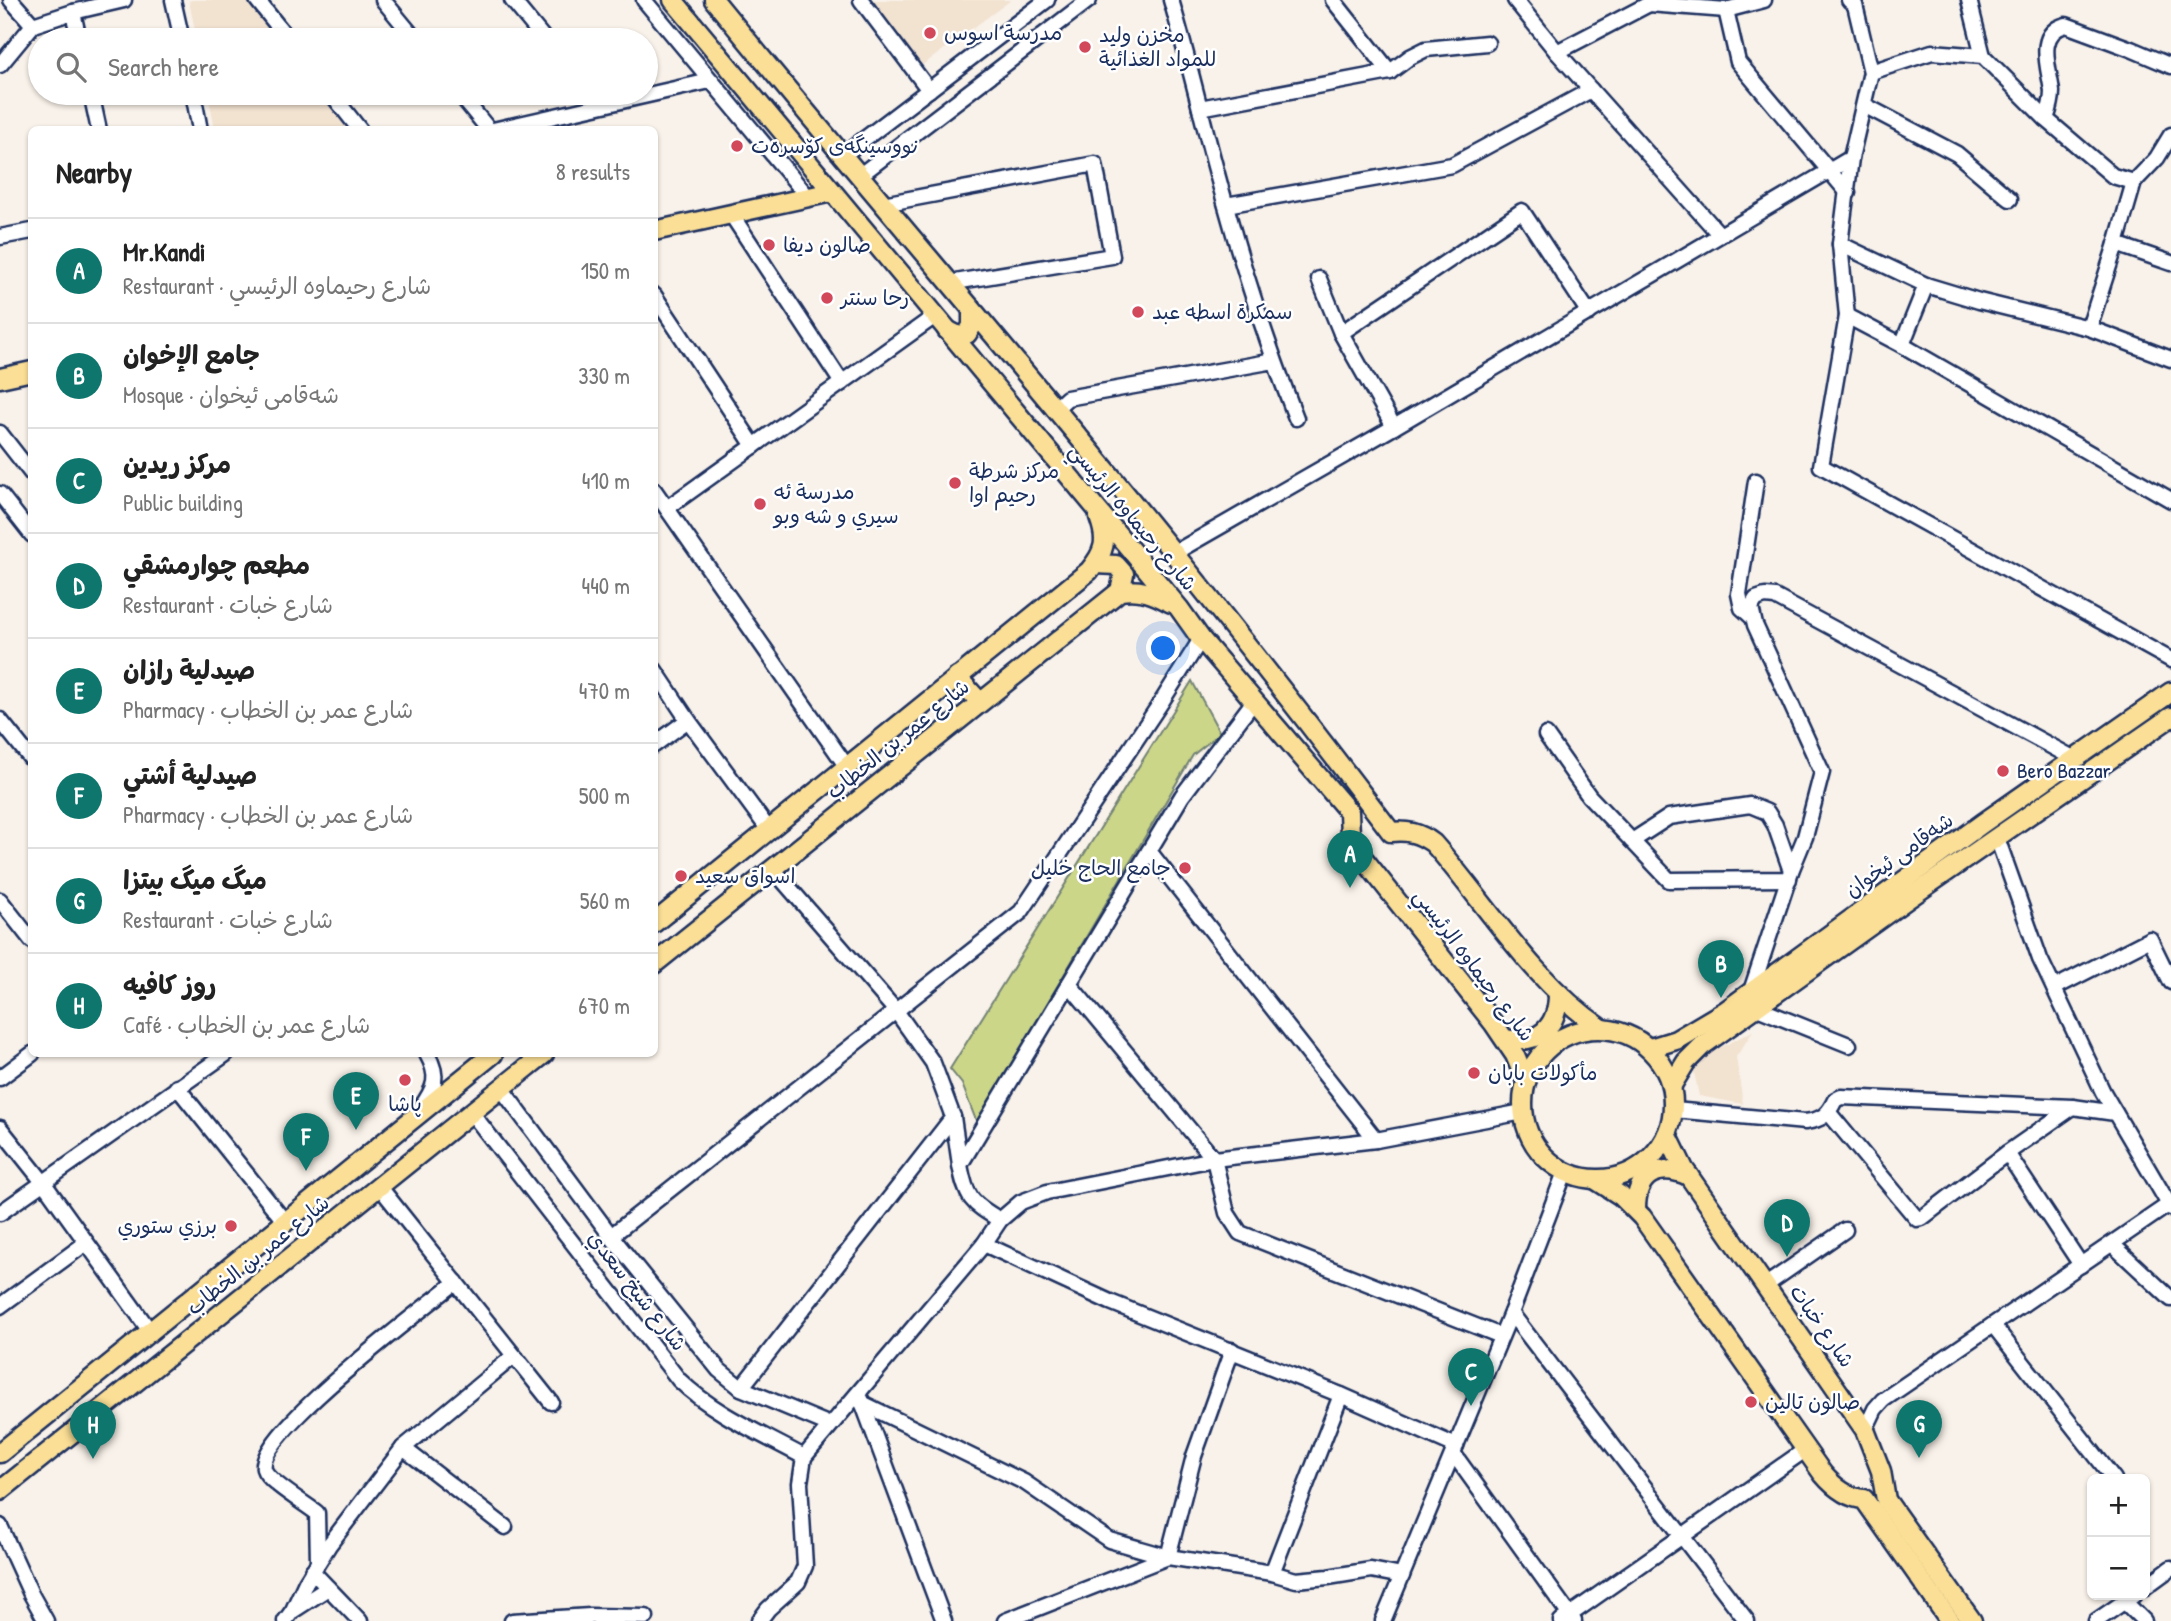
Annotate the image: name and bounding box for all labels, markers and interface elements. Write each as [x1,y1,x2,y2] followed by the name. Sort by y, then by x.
[944,18,1062,47] place label: مدرسة اسوس
[1099,20,1216,73] place label: مخزن وليد للمواد الغذائية
[922,25,938,41] marker: مدرسة اسوس
[28,28,658,105] search box
[1077,39,1093,55] marker: مخزن وليد للمواد الغذائية
[52,48,90,86] icon: search
[108,49,219,84] text: Search here
[751,131,919,160] place label: نووسینگەی کۆسرەت
[729,138,745,154] marker: نووسینگەی کۆسرەت
[56,152,132,192] text: Nearby
[556,156,630,187] text: 8 results
[783,230,871,259] place label: صالون ديفا
[123,234,206,269] text: Mr.Kandi
[761,237,777,253] marker: صالون ديفا
[73,255,85,286] text: A
[581,255,630,286] text: 150 m
[123,270,431,301] text: Restaurant · شارع رحيماوه الرئيسي
[839,283,909,312] place label: رحا سنتر
[819,290,835,306] marker: رحا سنتر
[1152,297,1292,326] place label: سمكرة اسطه عبد
[1130,304,1146,320] marker: سمكرة اسطه عبد
[123,337,260,372] text: جامع الإخوان
[73,360,85,391] text: B
[578,360,630,391] text: 330 m
[123,379,339,410] text: Mosque · شەقامی ئیخوان
[1059,437,1204,600] street label: شارع رحيماوه الرئيسي
[123,446,231,481] text: مركز ريدين
[969,456,1059,511] place label: مركز شرطة رحيم اوا
[73,465,85,496] text: C
[582,465,630,496] text: 410 m
[947,475,963,491] marker: مركز شرطة رحيم اوا
[772,477,899,531] place label: مدرسة ئه سيري و شه وبو
[123,487,243,518] text: Public building
[752,496,768,512] marker: مدرسة ئه سيري و شه وبو
[123,547,310,582] text: مطعم چوارمشقي
[74,570,84,601] text: D
[582,570,630,601] text: 440 m
[123,589,333,620] text: Restaurant · شارع خبات
[1146,631,1180,665] your location
[123,652,255,687] text: صيدلية رازان
[820,672,976,806] street label: شارع عمر بن الخطاب
[74,675,84,706] text: E
[579,675,630,706] text: 470 m
[123,694,413,725] text: Pharmacy · شارع عمر بن الخطاب
[2017,756,2111,785] place label: Bero Bazzar
[123,757,257,792] text: صيدلية أشتي
[1995,763,2011,779] marker: Bero Bazzar
[75,780,83,811] text: F
[579,780,630,811] text: 500 m
[123,799,413,830] text: Pharmacy · شارع عمر بن الخطاب
[1838,805,1959,904] street label: شەقامی ئیخوان
[1327,830,1373,888] pin: A
[1031,853,1171,883] place label: جامع الحاج خليل
[1177,860,1193,876] marker: جامع الحاج خليل
[695,861,796,890] place label: اسواق سعيد
[123,862,267,897] text: ميگ ميگ بيتزا
[673,868,689,884] marker: اسواق سعيد
[1403,882,1542,1050] street label: شارع رحيماوه الرئيسي
[73,885,85,916] text: G
[580,885,630,916] text: 560 m
[123,904,333,935] text: Restaurant · شارع خبات
[1698,940,1744,998] pin: B
[123,967,216,1002] text: روز كافيه
[74,990,84,1021] text: H
[578,990,630,1021] text: 670 m
[123,1009,370,1040] text: Café · شارع عمر بن الخطاب
[1488,1058,1598,1087] place label: مأكولات بابان
[1466,1065,1482,1081] marker: مأكولات بابان
[333,1072,379,1130] pin: E
[397,1072,413,1088] marker: پاشا
[388,1089,422,1118] place label: پاشا
[283,1113,329,1171] pin: F
[180,1188,336,1322] street label: شارع عمر بن الخطاب
[1764,1199,1810,1257] pin: D
[117,1211,217,1241] place label: برزي ستوري
[223,1218,239,1234] marker: برزي ستوري
[580,1224,694,1358] street label: شارع شيخ سعدي
[1782,1278,1862,1374] street label: شارع خبات
[1448,1348,1494,1406] pin: C
[1765,1387,1860,1416] place label: صالون تالين
[1743,1394,1759,1410] marker: صالون تالين
[1896,1400,1942,1458] pin: G
[70,1401,116,1459] pin: H
[2087,1474,2150,1600] map controls
[2087,1474,2150,1537] button: +
[2087,1537,2150,1600] button: −

